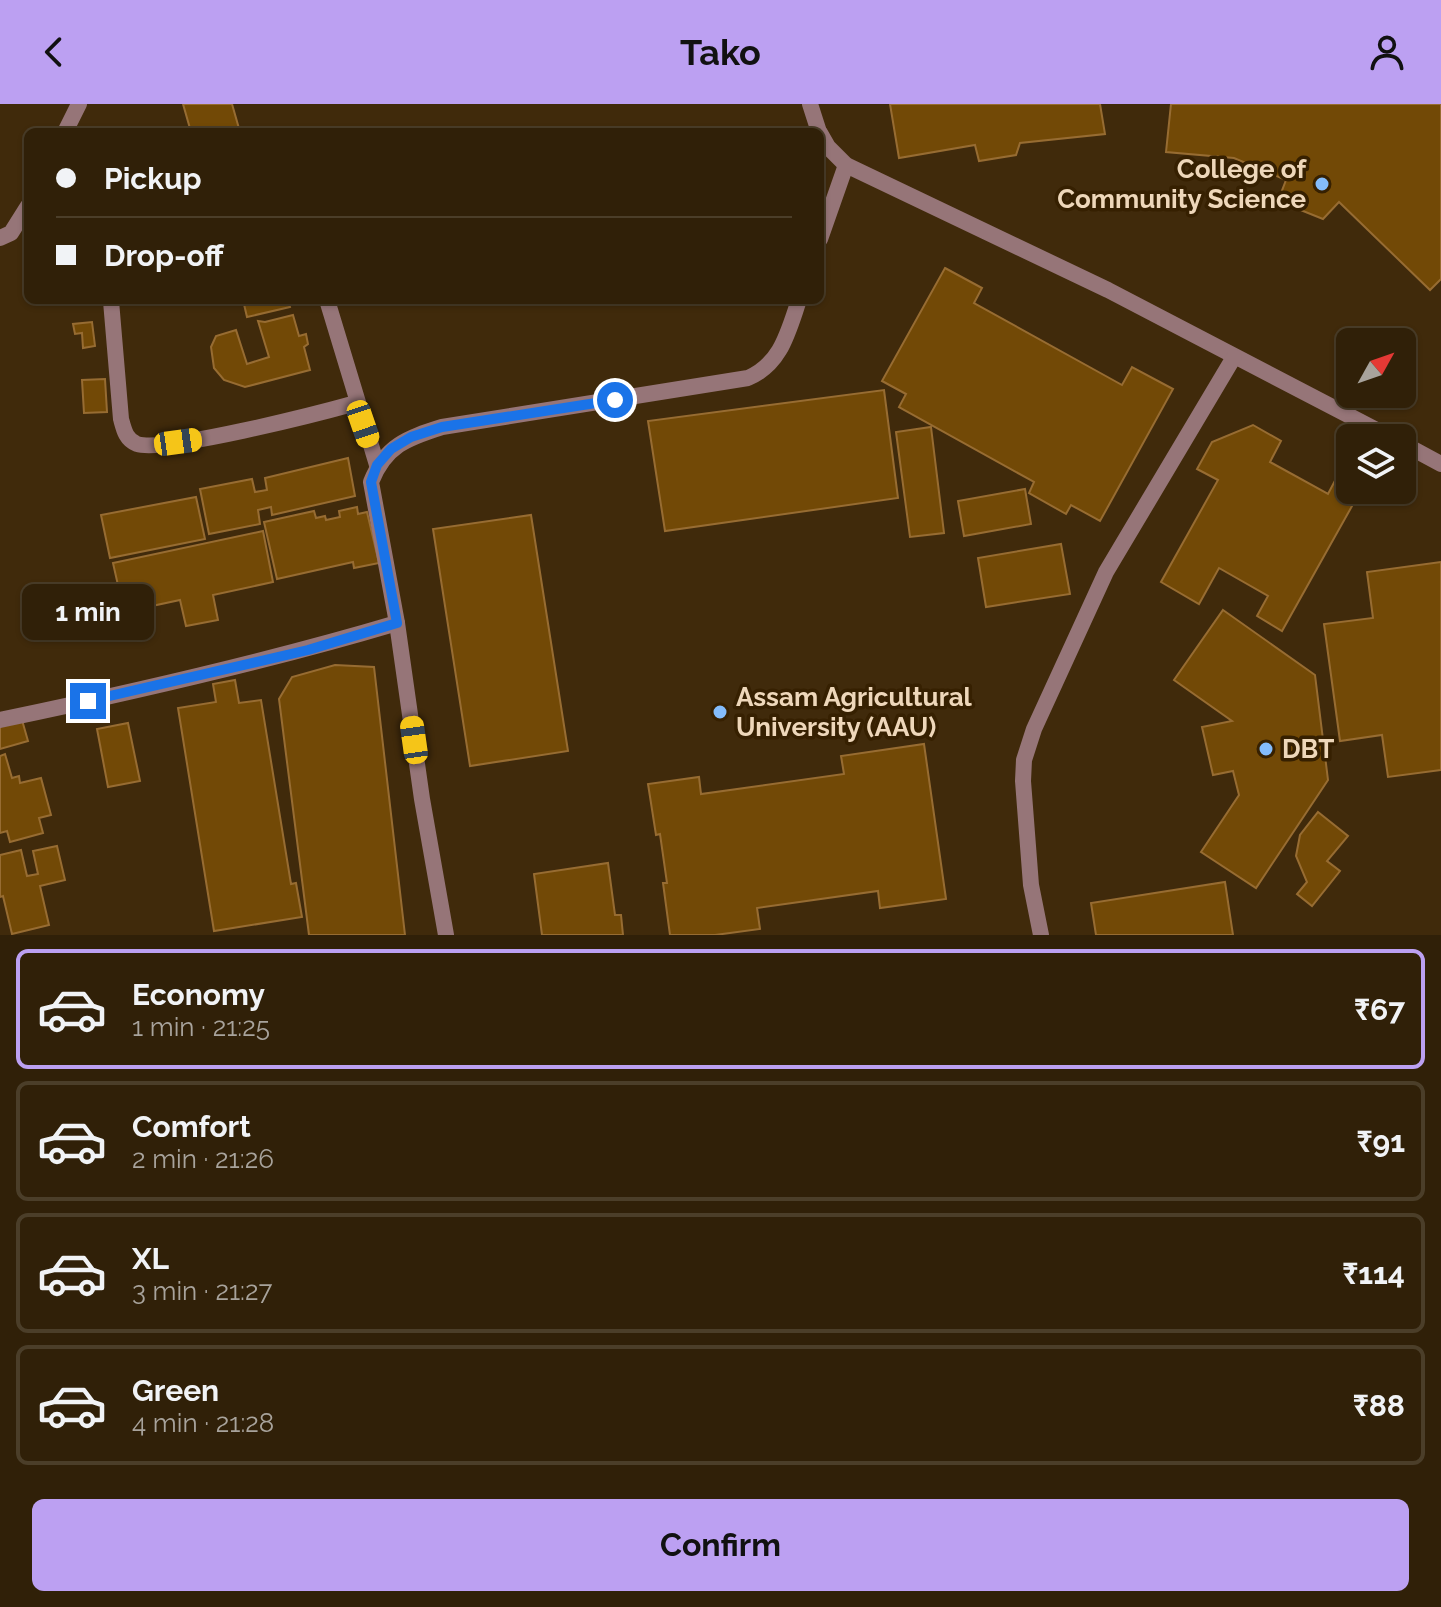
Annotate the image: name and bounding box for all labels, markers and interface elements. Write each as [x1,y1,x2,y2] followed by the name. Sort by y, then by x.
[32,30,76,74] icon: back
[1365,30,1409,74] icon: person
[680,31,761,73] text: Tako
[1057,154,1307,214] place label: College of Community Science
[104,161,202,196] text: Pickup
[1313,175,1331,193] marker: College of Community Science
[104,238,224,273] text: Drop-off
[1336,328,1416,408] north arrow
[1336,328,1416,504] map controls
[597,382,633,418] route start
[344,397,382,451] car
[1336,424,1416,504] button: layers
[153,427,203,457] car
[22,585,154,641] callout: 1 min
[55,597,121,627] text: 1 min
[736,682,973,742] place label: Assam Agricultural University (AAU)
[70,683,106,719] route end
[711,703,729,721] marker: Assam Agricultural University (AAU)
[399,715,429,765] car
[1282,734,1334,764] place label: DBT
[1257,740,1275,758] marker: DBT
[36,973,108,1045] icon: car
[132,977,265,1012] text: Economy
[1354,992,1405,1027] text: ₹67
[132,1012,270,1042] text: 1 min · 21:25
[36,1105,108,1177] icon: car
[132,1109,251,1144] text: Comfort
[1356,1124,1405,1159] text: ₹91
[132,1144,274,1174] text: 2 min · 21:26
[36,1237,108,1309] icon: car
[132,1241,169,1276] text: XL
[1342,1256,1405,1291] text: ₹114
[132,1276,272,1306] text: 3 min · 21:27
[36,1369,108,1441] icon: car
[132,1373,219,1408] text: Green
[1353,1388,1405,1423] text: ₹88
[132,1408,274,1438] text: 4 min · 21:28
[32,1499,1409,1591] button: Confirm

